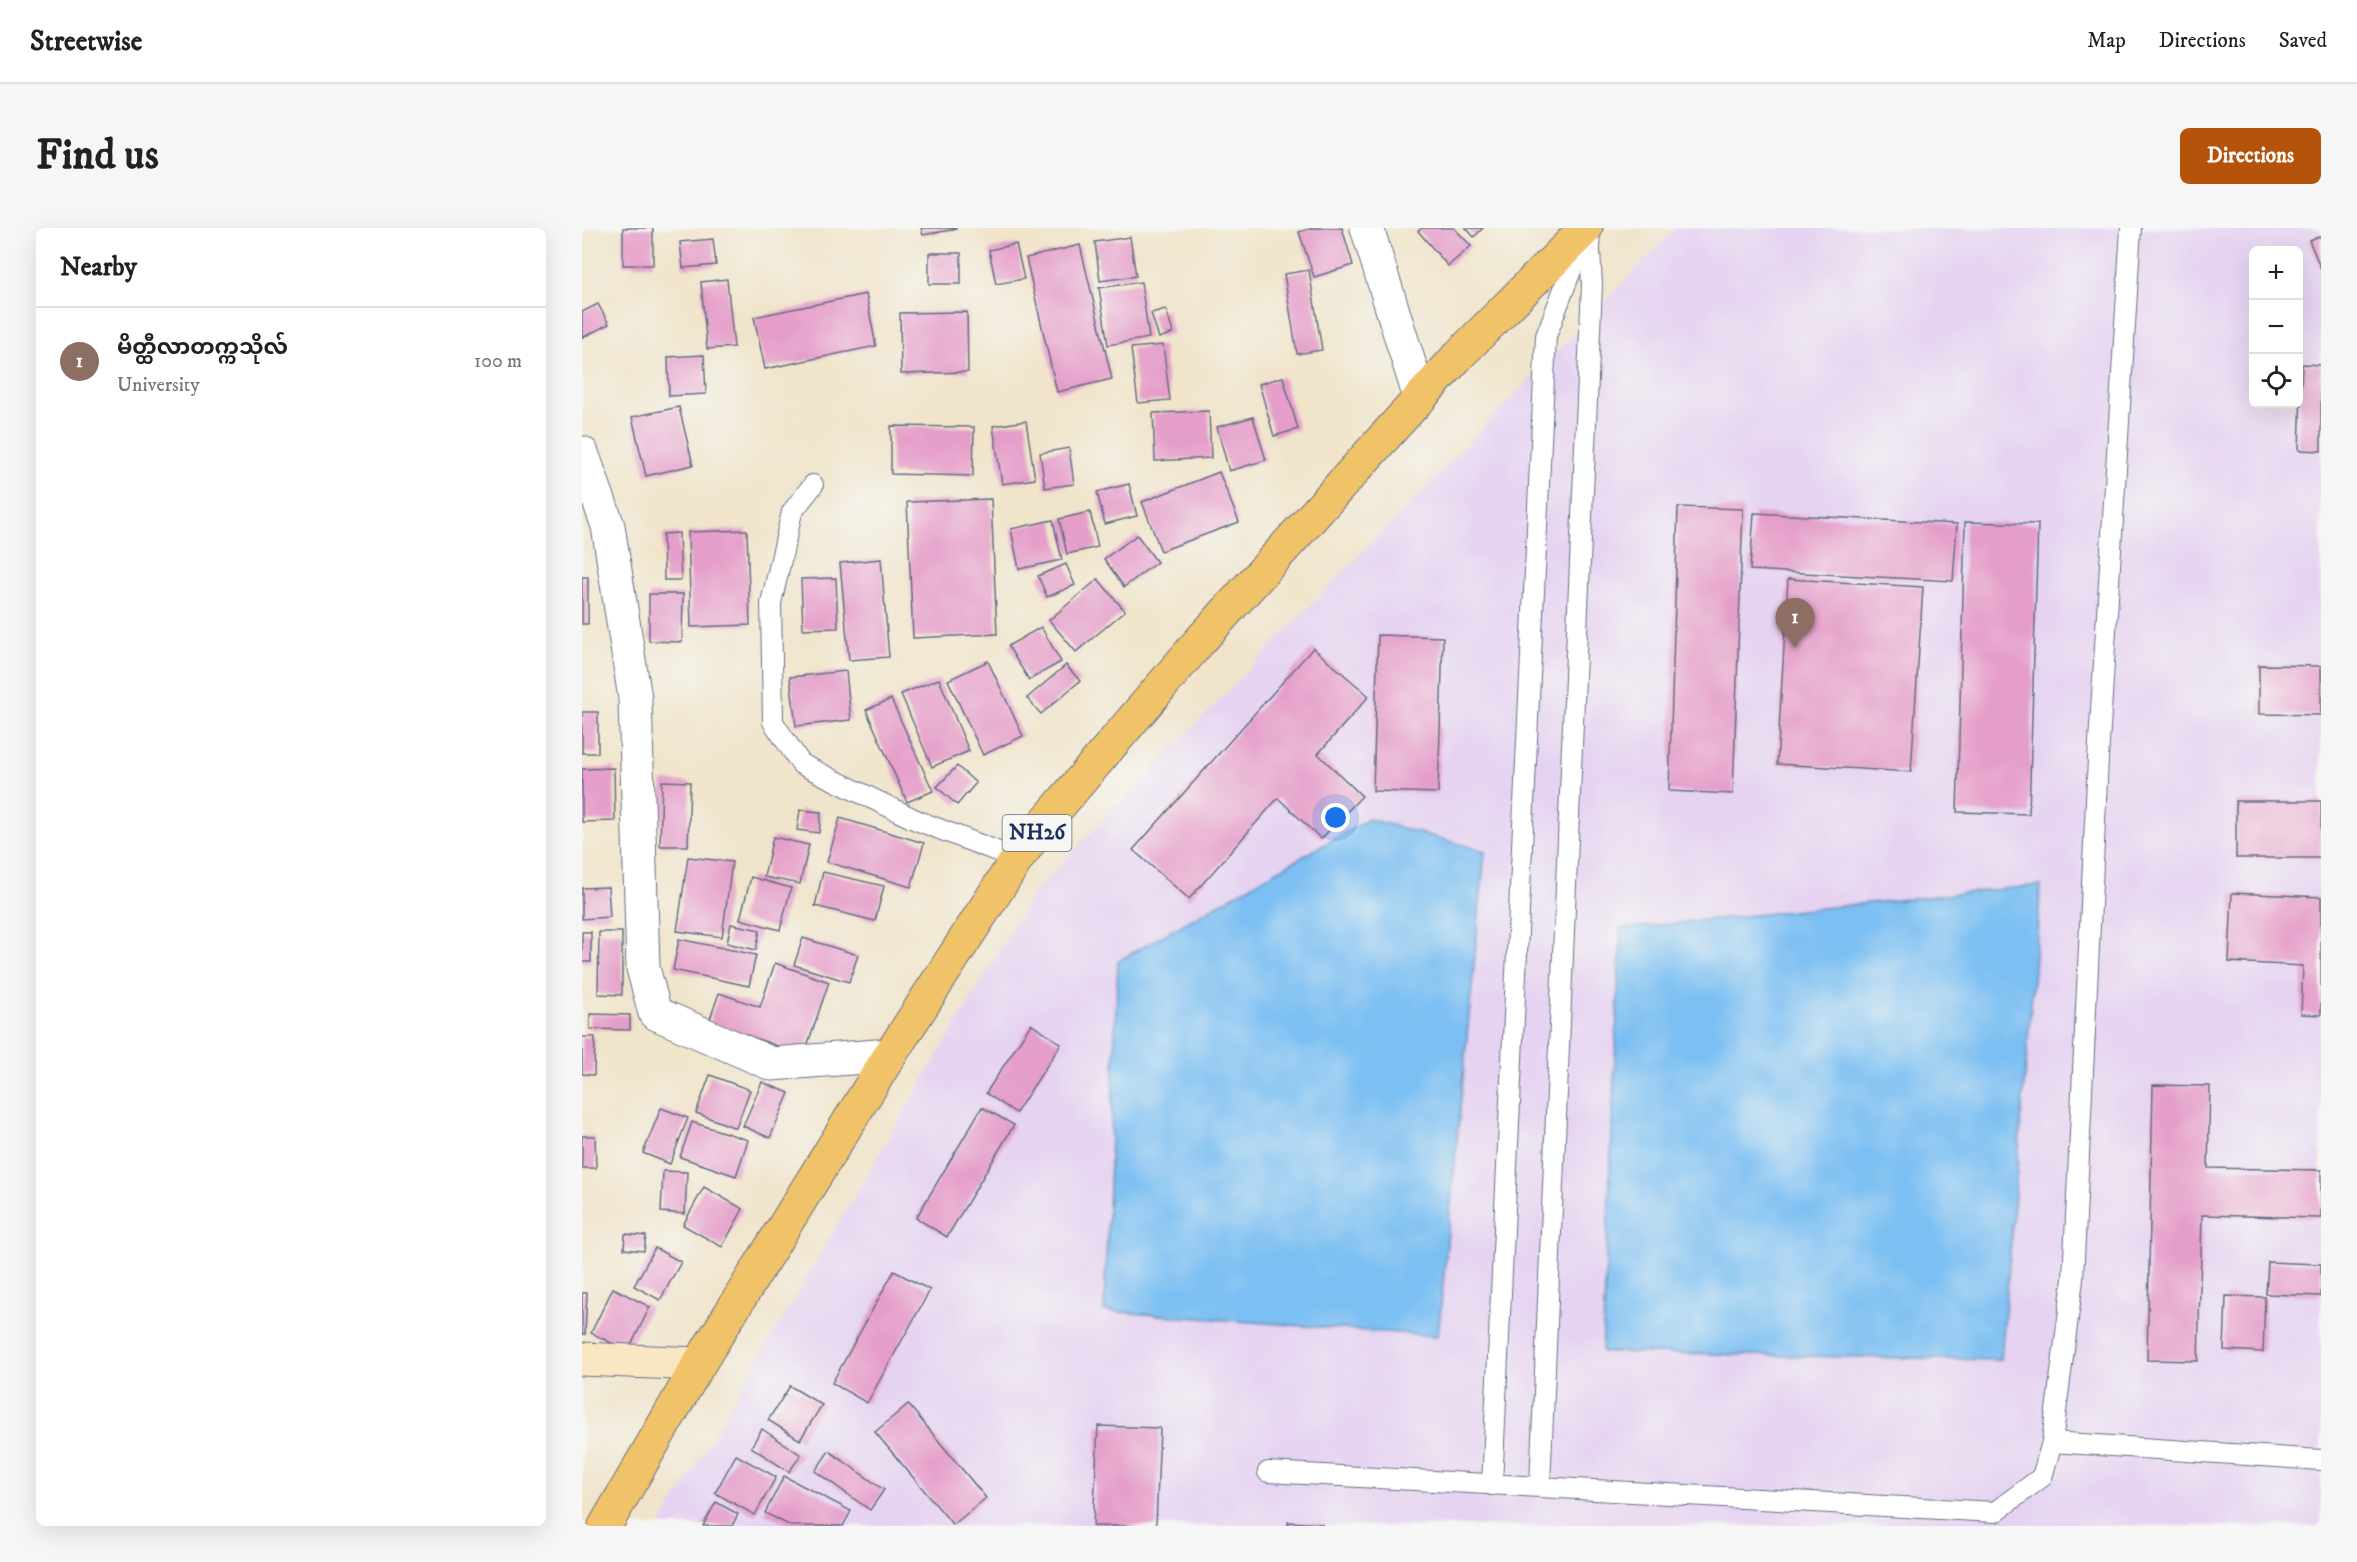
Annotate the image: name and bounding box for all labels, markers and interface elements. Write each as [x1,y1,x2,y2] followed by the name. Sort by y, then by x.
[30,24,142,59] text: Streetwise
[2087,28,2126,54] text: Map
[2159,28,2246,54] text: Directions
[2279,28,2327,54] text: Saved
[2180,128,2321,184] button: Directions
[36,130,159,182] text: Find us
[2249,246,2303,408] map controls
[2249,246,2303,300] button: +
[60,251,137,284] text: Nearby
[2249,300,2303,354] button: −
[117,334,288,361] text: မိတ္ထီလာတက္ကသိုလ်
[76,349,83,374] text: 1
[474,349,522,374] text: 100 m
[2249,354,2303,408] button: locate
[117,373,200,398] text: University
[1776,598,1814,648] pin: 1
[1321,803,1350,832] your location
[1002,815,1072,851] road number: NH26

